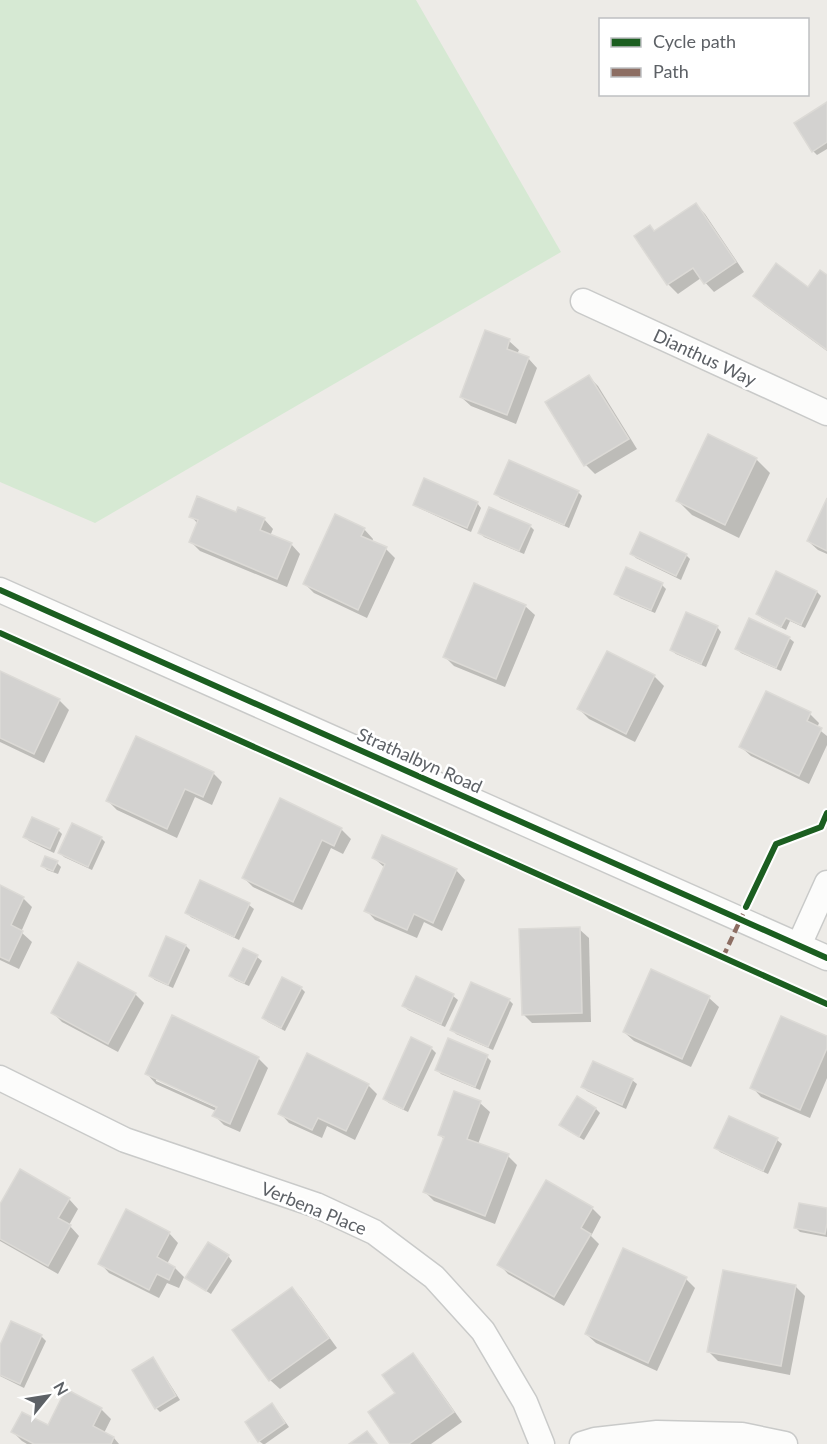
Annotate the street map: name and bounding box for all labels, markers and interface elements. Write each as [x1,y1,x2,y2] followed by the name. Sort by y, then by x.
[599,18,809,96] legend
[653,30,736,52] text: Cycle path
[653,60,689,82] text: Path
[650,324,761,391] street label: Dianthus Way
[354,723,486,797] street label: Strathalbyn Road
[258,1177,370,1239] street label: Verbena Place
[18,1366,78,1426] north arrow
[50,1378,73,1398] text: N

